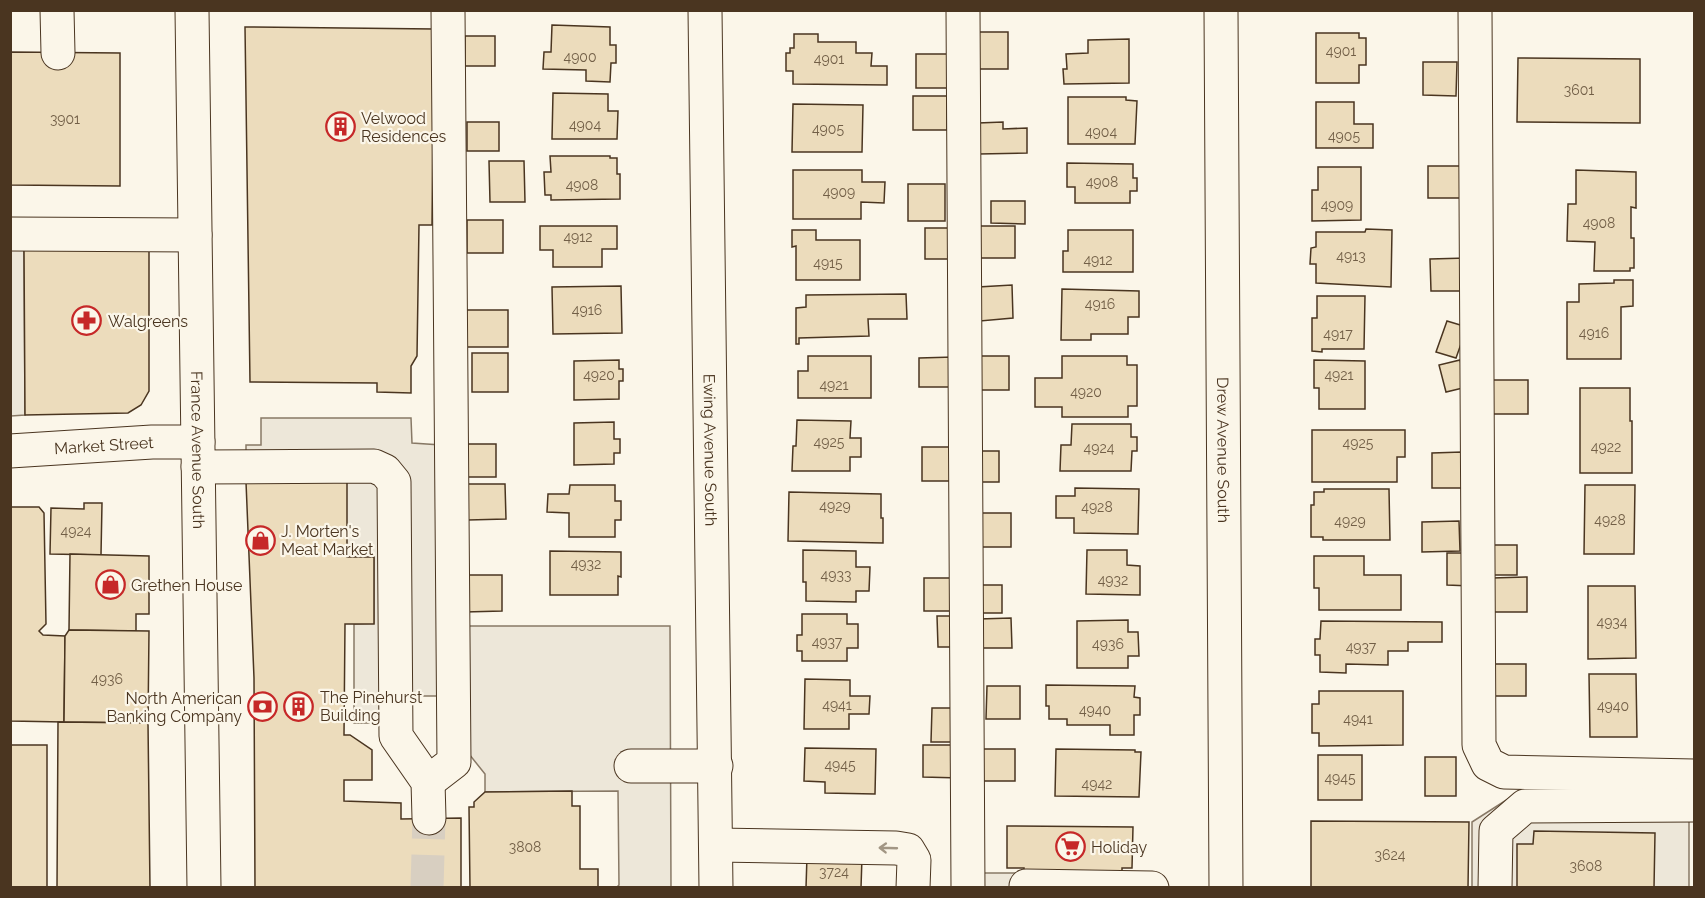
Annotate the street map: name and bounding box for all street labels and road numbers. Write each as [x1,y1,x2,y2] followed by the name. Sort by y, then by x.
[187,371,208,529] street label: France Avenue South
[700,374,720,526] street label: Ewing Avenue South
[1213,377,1233,523] street label: Drew Avenue South
[54,433,155,458] street label: Market Street

